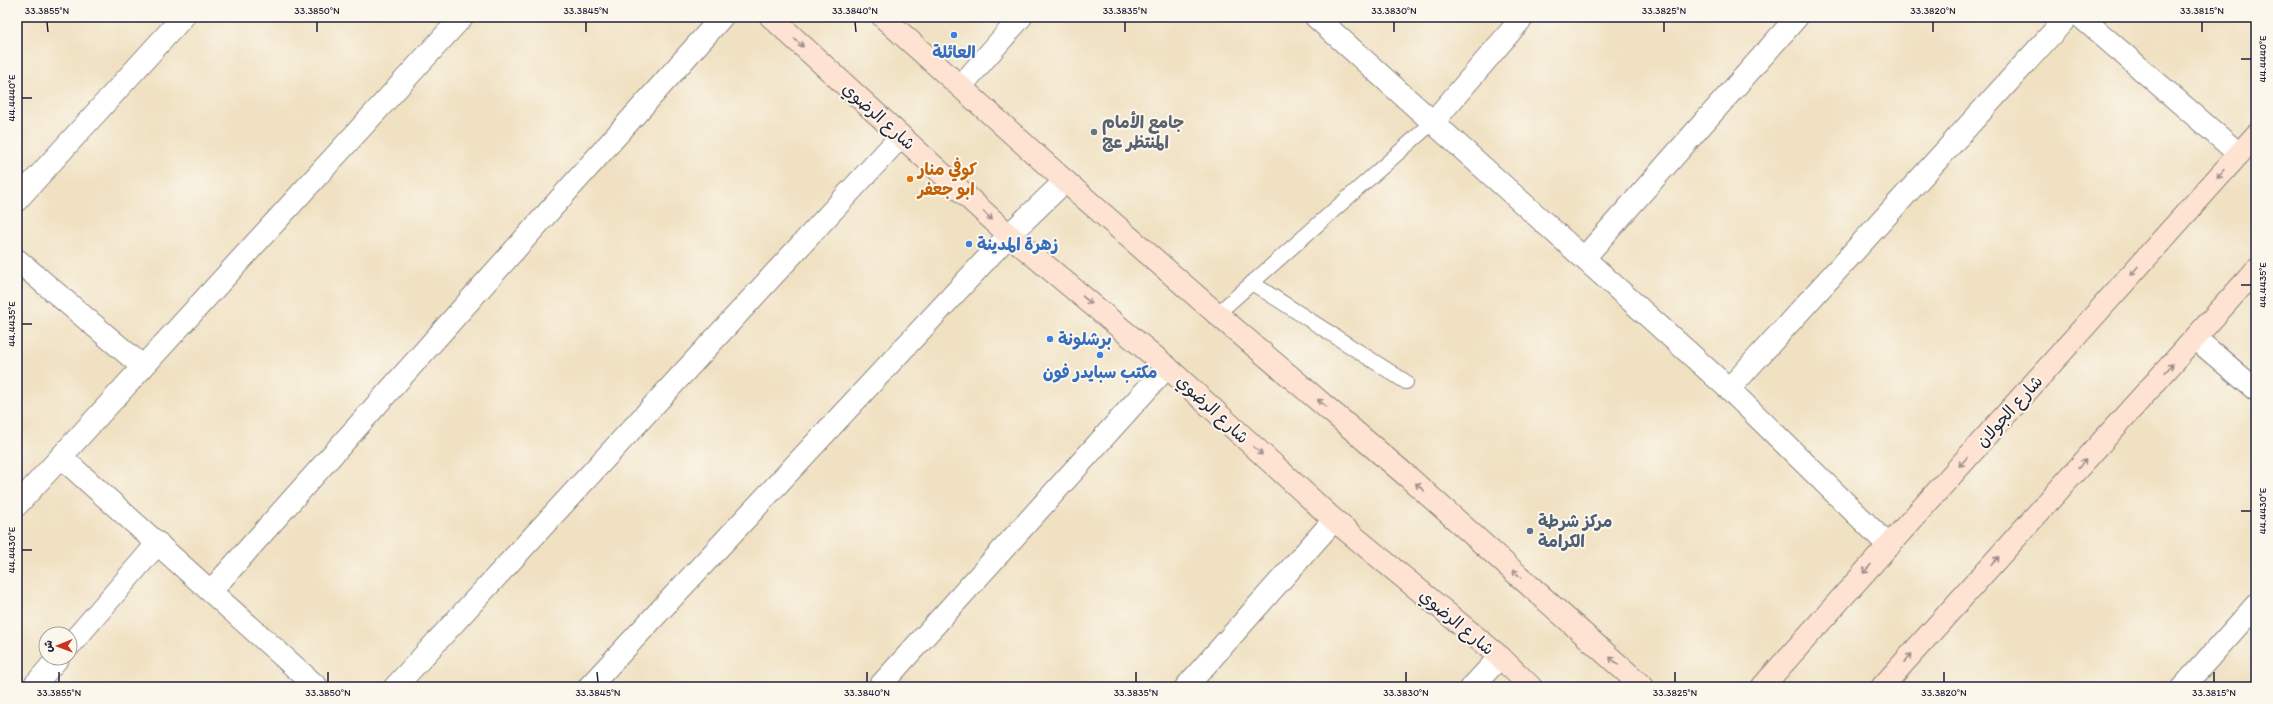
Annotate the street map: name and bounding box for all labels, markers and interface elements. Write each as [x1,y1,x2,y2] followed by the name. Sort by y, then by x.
[25,4,69,17] text: 33.3855°N
[294,4,340,17] text: 33.3850°N
[563,4,609,17] text: 33.3845°N
[832,4,878,17] text: 33.3840°N
[1103,4,1148,17] text: 33.3835°N
[1371,4,1417,17] text: 33.3830°N
[1642,4,1687,17] text: 33.3825°N
[1910,4,1956,17] text: 33.3820°N
[2180,4,2224,17] text: 33.3815°N
[949,30,959,40] marker: العائلة
[2256,35,2269,83] text: 44.4440°E
[794,39,805,48] one-way arrow
[932,42,976,62] place label: العائلة
[5,74,18,122] text: 44.4440°E
[836,78,920,156] street label: شارع الرضوي
[1102,111,1184,153] place label: جامع الأمام المنتظر عج
[1089,127,1099,137] marker: جامع الأمام المنتظر عج
[916,157,977,200] place label: كوفي منار ابو جعفر
[2216,169,2225,180] one-way arrow
[905,174,915,184] marker: كوفي منار ابو جعفر
[983,211,993,221] one-way arrow
[977,234,1058,254] place label: زهرة المدينة
[964,239,974,249] marker: زهرة المدينة
[2256,262,2269,308] text: 44.4435°E
[2129,266,2139,276] one-way arrow
[1082,296,1093,305] one-way arrow
[5,301,18,347] text: 44.4435°E
[1058,329,1112,350] place label: برشلونة
[1045,334,1055,344] marker: برشلونة
[1095,350,1105,360] marker: مكتب سبايدر فون
[1043,362,1157,383] place label: مكتب سبايدر فون
[2164,362,2173,373] one-way arrow
[1171,371,1253,450] street label: شارع الرضوي
[1972,371,2048,452] street label: شارع الجولان
[1317,399,1327,408] one-way arrow
[1253,446,1263,455] one-way arrow
[1959,457,1968,467] one-way arrow
[2077,460,2086,470] one-way arrow
[1415,483,1426,492] one-way arrow
[2256,487,2269,534] text: 44.4430°E
[1538,511,1612,551] place label: مركز شرطة الكرامة
[5,526,18,573] text: 44.4430°E
[1525,526,1535,536] marker: مركز شرطة الكرامة
[1991,556,2000,566] one-way arrow
[1863,564,1872,575] one-way arrow
[1512,570,1522,579] one-way arrow
[1414,585,1498,661] street label: شارع الرضوي
[38,626,78,666] north arrow
[42,640,55,652] text: ش
[1904,653,1913,663] one-way arrow
[1609,656,1619,666] one-way arrow
[37,686,81,699] text: 33.3855°N
[305,686,351,699] text: 33.3850°N
[575,686,621,699] text: 33.3845°N
[844,686,890,699] text: 33.3840°N
[1114,686,1159,699] text: 33.3835°N
[1383,686,1429,699] text: 33.3830°N
[1653,686,1698,699] text: 33.3825°N
[1921,686,1967,699] text: 33.3820°N
[2192,686,2236,699] text: 33.3815°N

